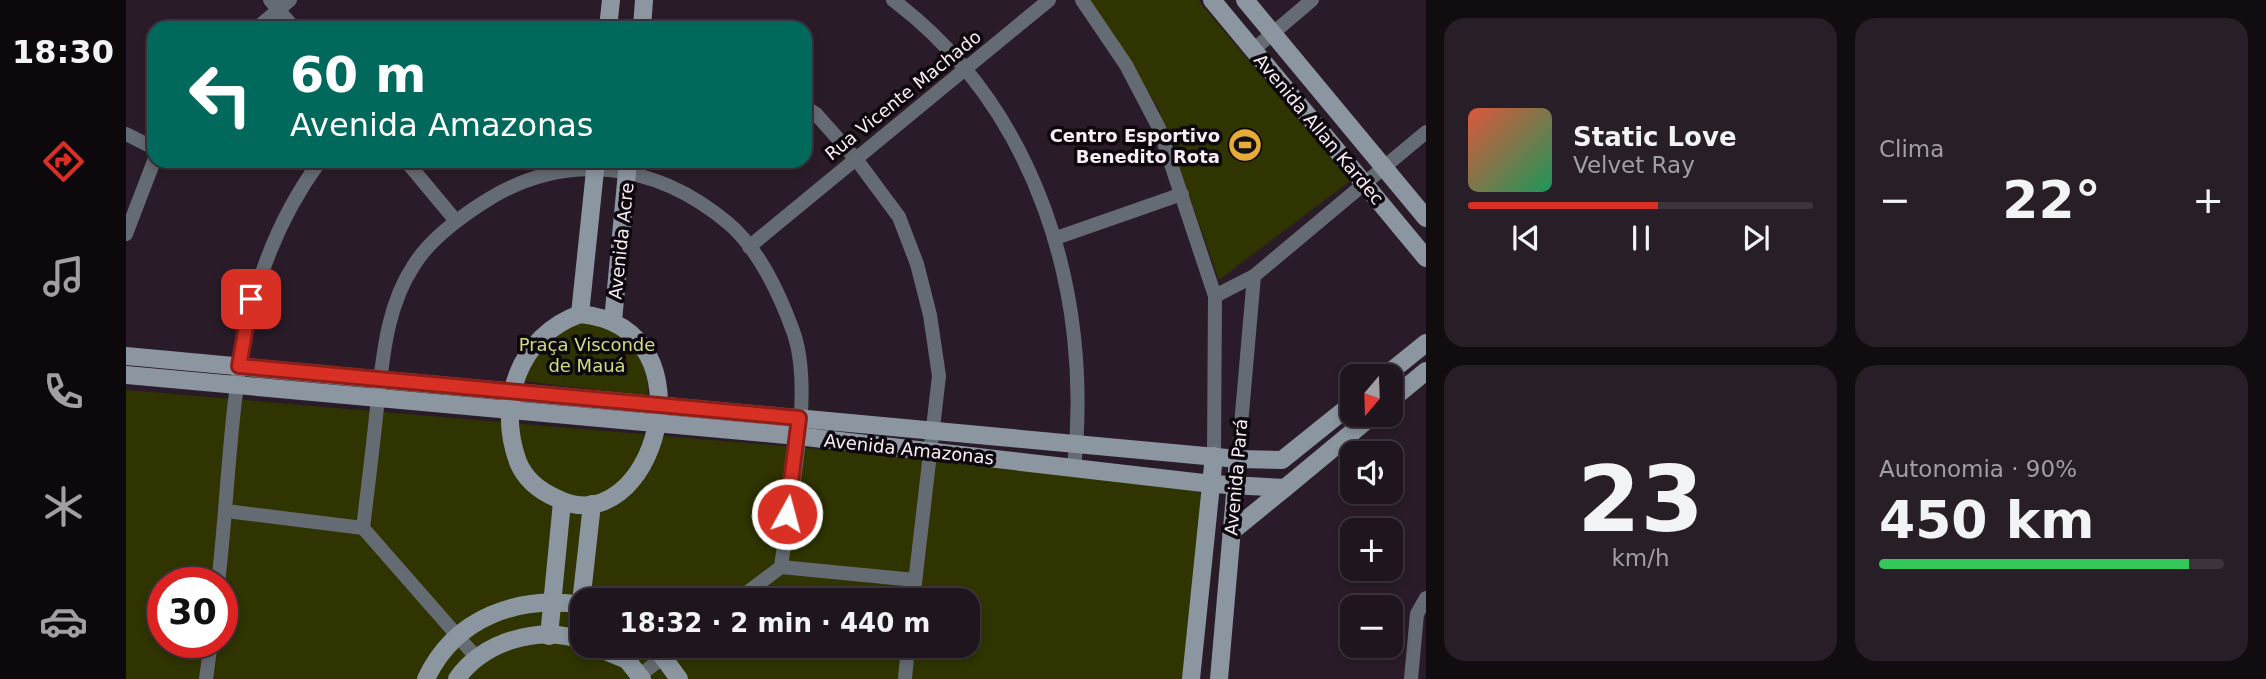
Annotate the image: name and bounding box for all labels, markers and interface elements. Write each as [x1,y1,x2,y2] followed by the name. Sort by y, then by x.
[821,26,985,164] street label: Rua Vicente Machado
[12,33,114,71] text: 18:30
[290,47,426,104] text: 60 m
[175,49,266,140] icon: left
[1250,49,1388,209] street label: Avenida Allan Kardec
[290,106,594,144] text: Avenida Amazonas
[1573,122,1737,152] text: Static Love
[1050,125,1220,167] place label: Centro Esportivo Benedito Rota
[1226,126,1264,164] sports icon: Centro Esportivo Benedito Rota
[1879,136,1944,162] text: Clima
[39,137,88,186] icon: directions
[1573,152,1695,178] text: Velvet Ray
[2002,170,2101,230] text: 22°
[1879,178,1911,222] text: −
[2192,178,2224,222] text: +
[604,181,638,301] street label: Avenida Acre
[1507,219,1545,257] icon: previous
[1622,219,1660,257] icon: pause
[1737,219,1775,257] icon: next
[39,252,88,301] icon: music
[221,269,281,329] pin
[232,280,270,318] icon: arrive
[519,334,655,376] park label: Praça Visconde de Mauá
[1340,364,1404,427] north arrow
[1340,364,1403,658] map controls
[39,367,88,416] icon: phone
[1220,418,1252,536] street label: Avenida Pará
[823,430,995,468] street label: Avenida Amazonas
[1340,441,1403,504] button: sound
[1577,447,1704,552] text: 23
[1879,456,2077,482] text: Autonomia · 90%
[750,477,824,551] position arrow
[39,482,88,531] icon: climate
[1879,490,2094,550] text: 450 km
[1340,518,1403,581] button: +
[1611,545,1670,571] text: km/h
[147,567,238,658] speed limit sign: 30
[1340,595,1403,658] button: −
[39,597,88,646] icon: car
[620,608,930,638] text: 18:32 · 2 min · 440 m

